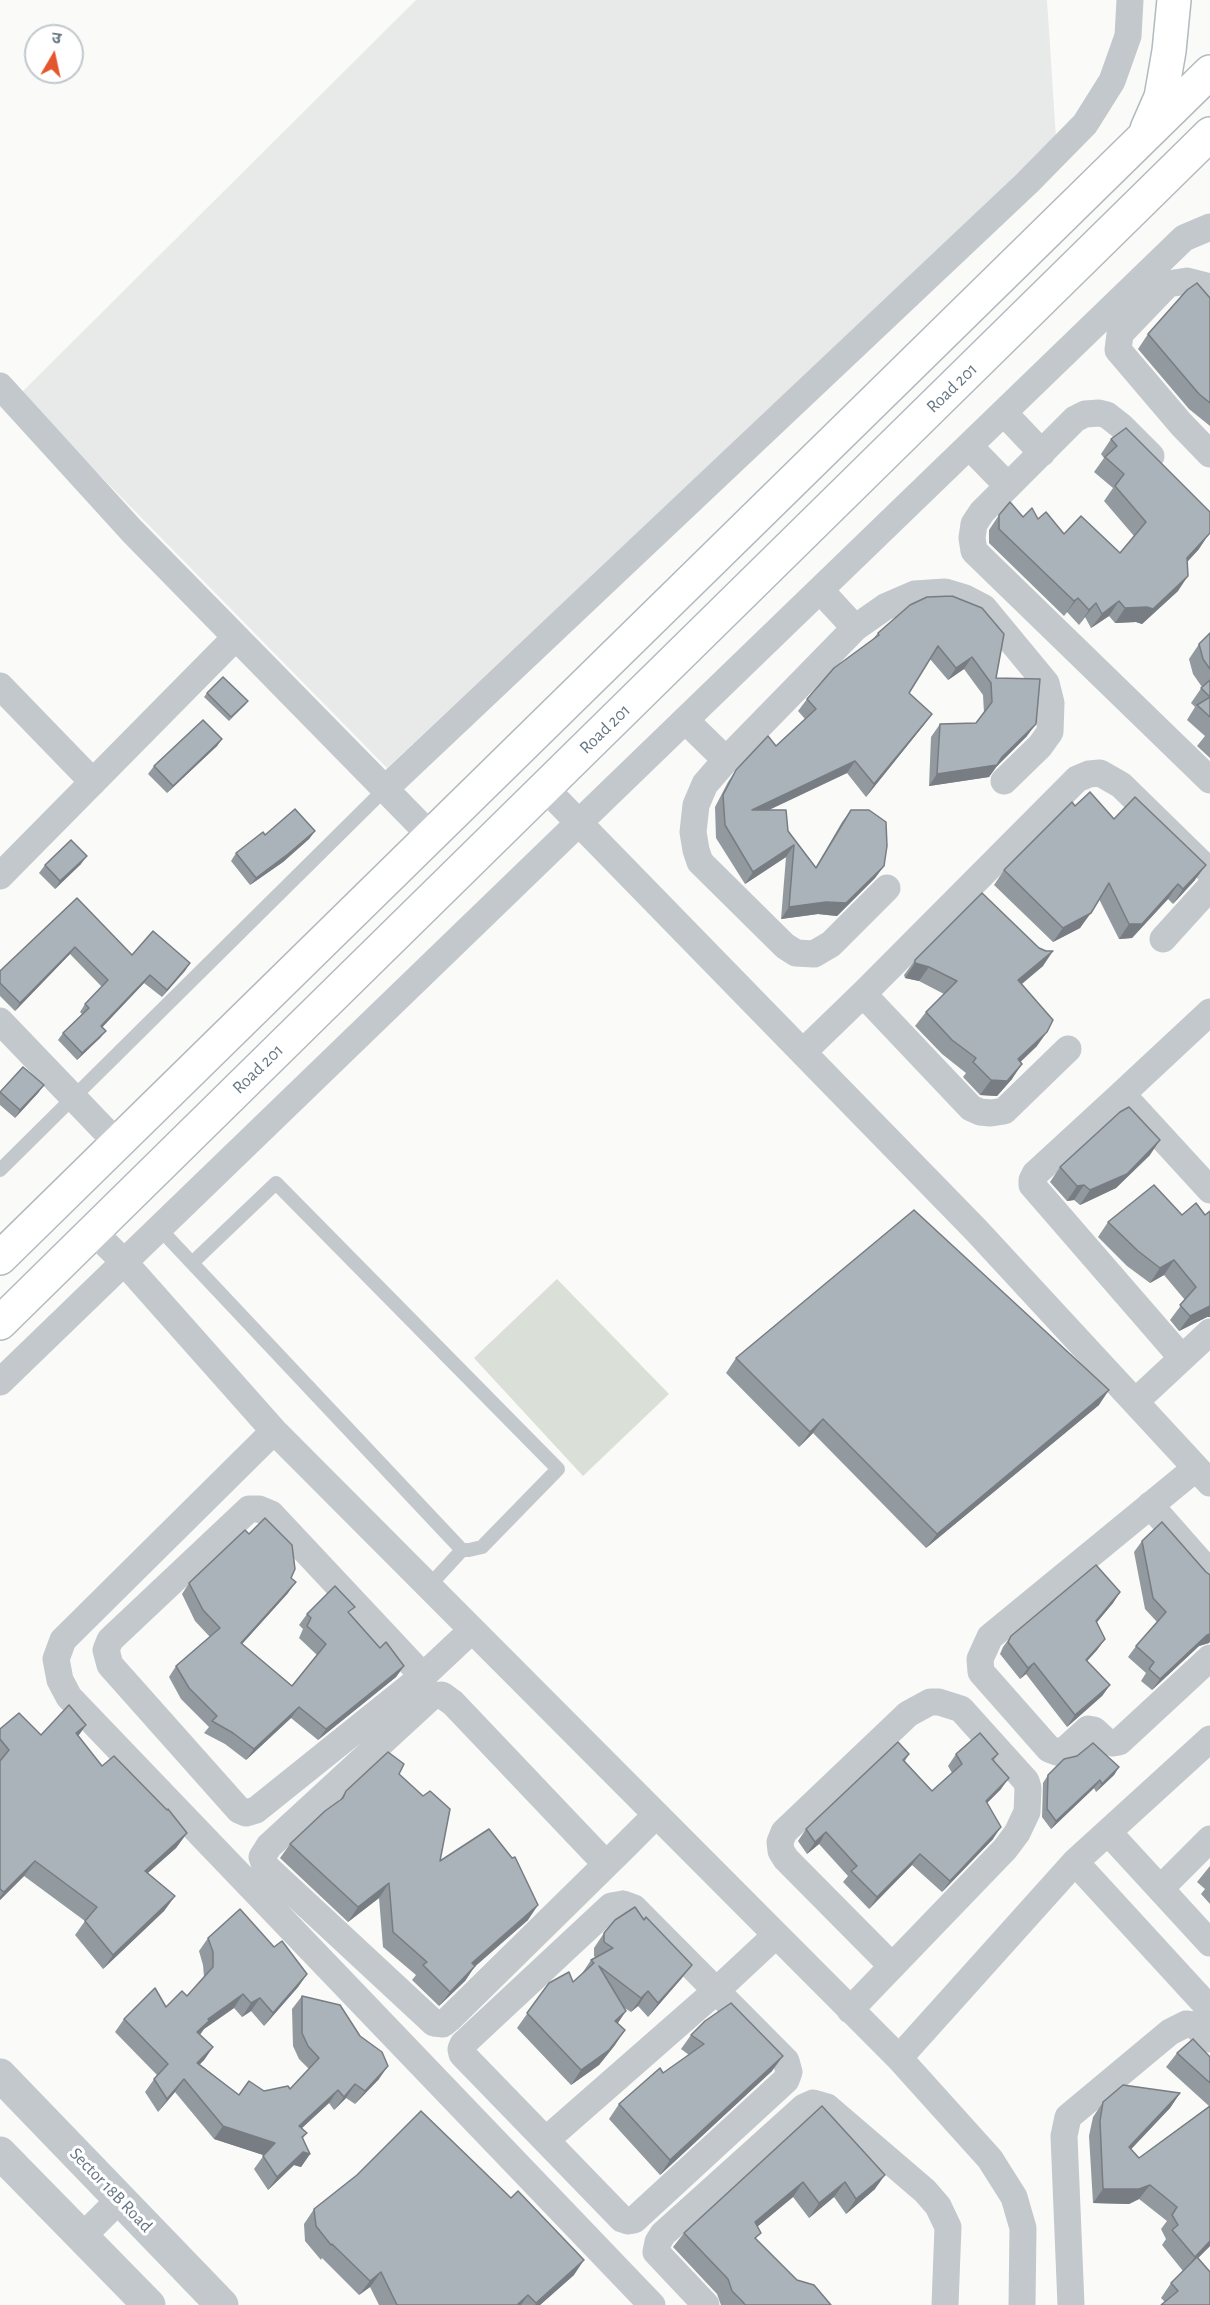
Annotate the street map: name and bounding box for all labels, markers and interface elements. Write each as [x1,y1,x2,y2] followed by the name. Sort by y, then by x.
[24,24,84,84] north arrow
[51,30,62,47] text: उ
[922,358,982,418] street label: Road 201
[575,699,635,759] street label: Road 201
[228,1039,288,1099] street label: Road 201
[65,2143,157,2237] street label: Sector 18B Road

